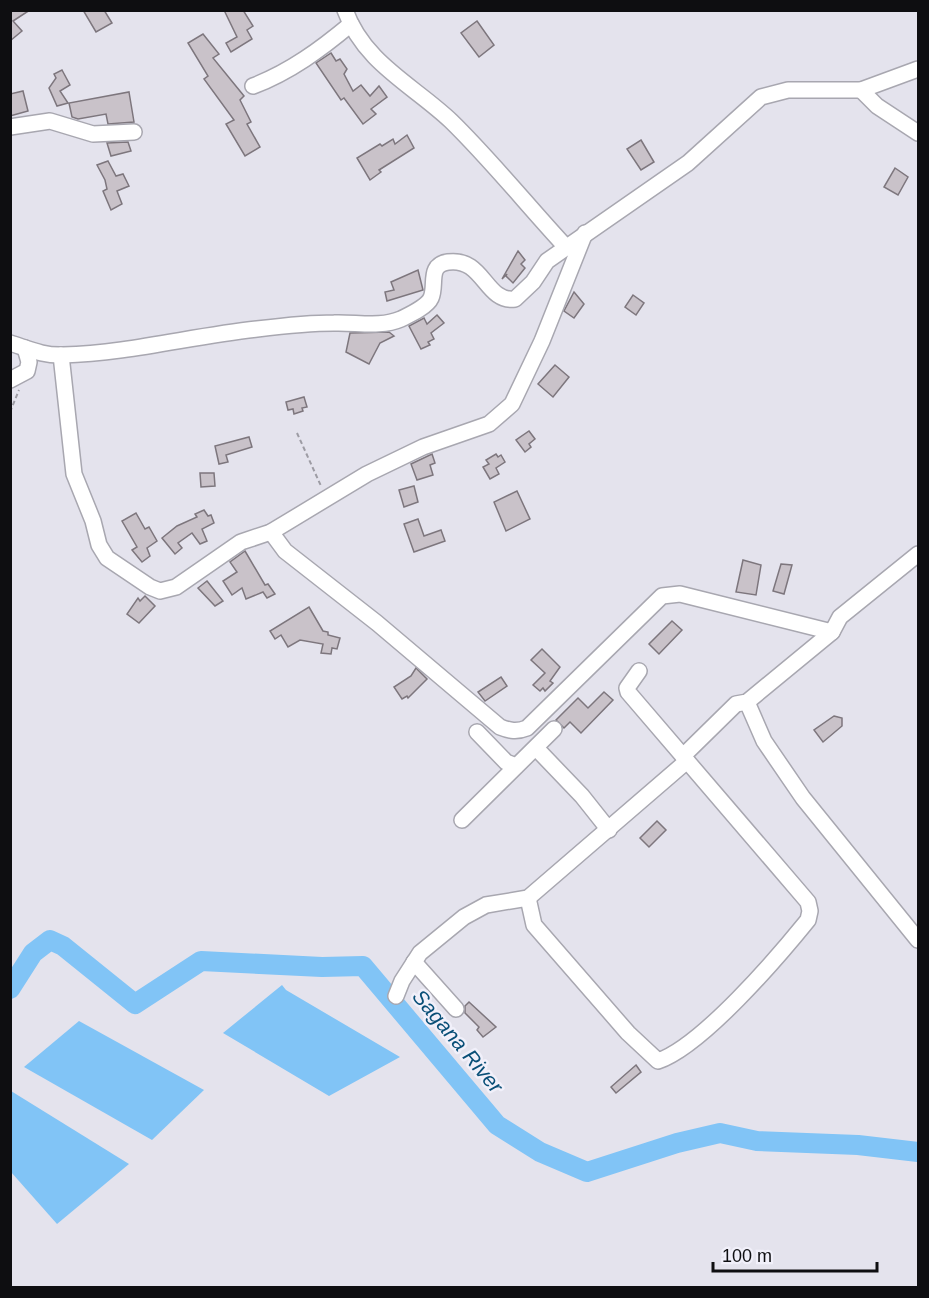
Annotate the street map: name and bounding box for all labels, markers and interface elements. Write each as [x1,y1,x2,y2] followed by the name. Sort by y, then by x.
[408,985,508,1098] water label: Sagana River
[713,1235,876,1273] scale bar
[722,1246,772,1266] text: 100 m

